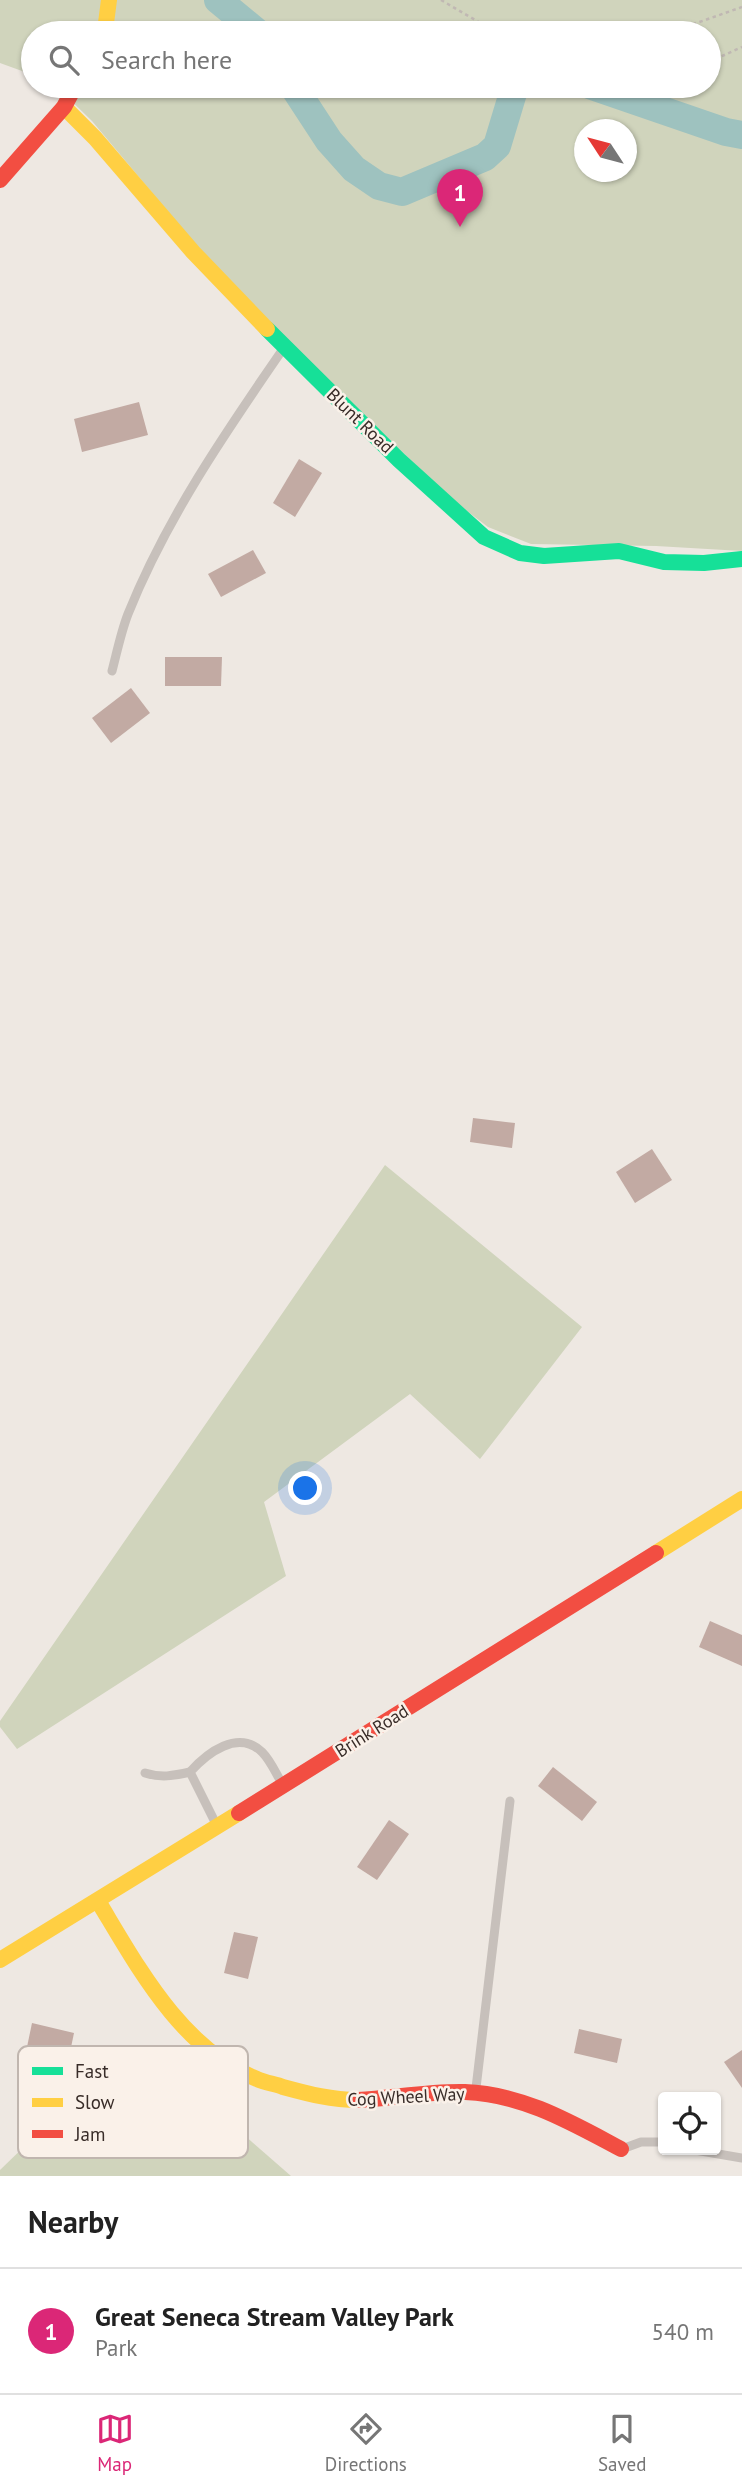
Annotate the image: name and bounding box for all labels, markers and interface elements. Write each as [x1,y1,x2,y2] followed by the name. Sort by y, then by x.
[21,21,721,98] search box
[45,41,83,79] icon: search
[101,43,232,76] text: Search here
[574,119,637,182] north arrow
[437,169,483,227] pin: 1
[322,383,399,458] street label: Blunt Road
[288,1471,322,1505] your location
[331,1699,413,1762] street label: Brink Road
[18,2046,248,2158] legend
[75,2059,109,2083] text: Fast
[347,2082,466,2111] street label: Cog Wheel Way
[75,2090,115,2114] text: Slow
[658,2092,721,2155] map controls
[658,2092,721,2155] button: locate
[74,2122,105,2146] text: Jam
[28,2202,118,2241] text: Nearby
[95,2300,454,2333] text: Great Seneca Stream Valley Park
[44,2317,58,2346] text: 1
[652,2317,714,2346] text: 540 m
[95,2333,137,2362] text: Park
[96,2410,134,2476] tab: Map
[325,2410,407,2476] tab: Directions
[598,2410,646,2476] tab: Saved

